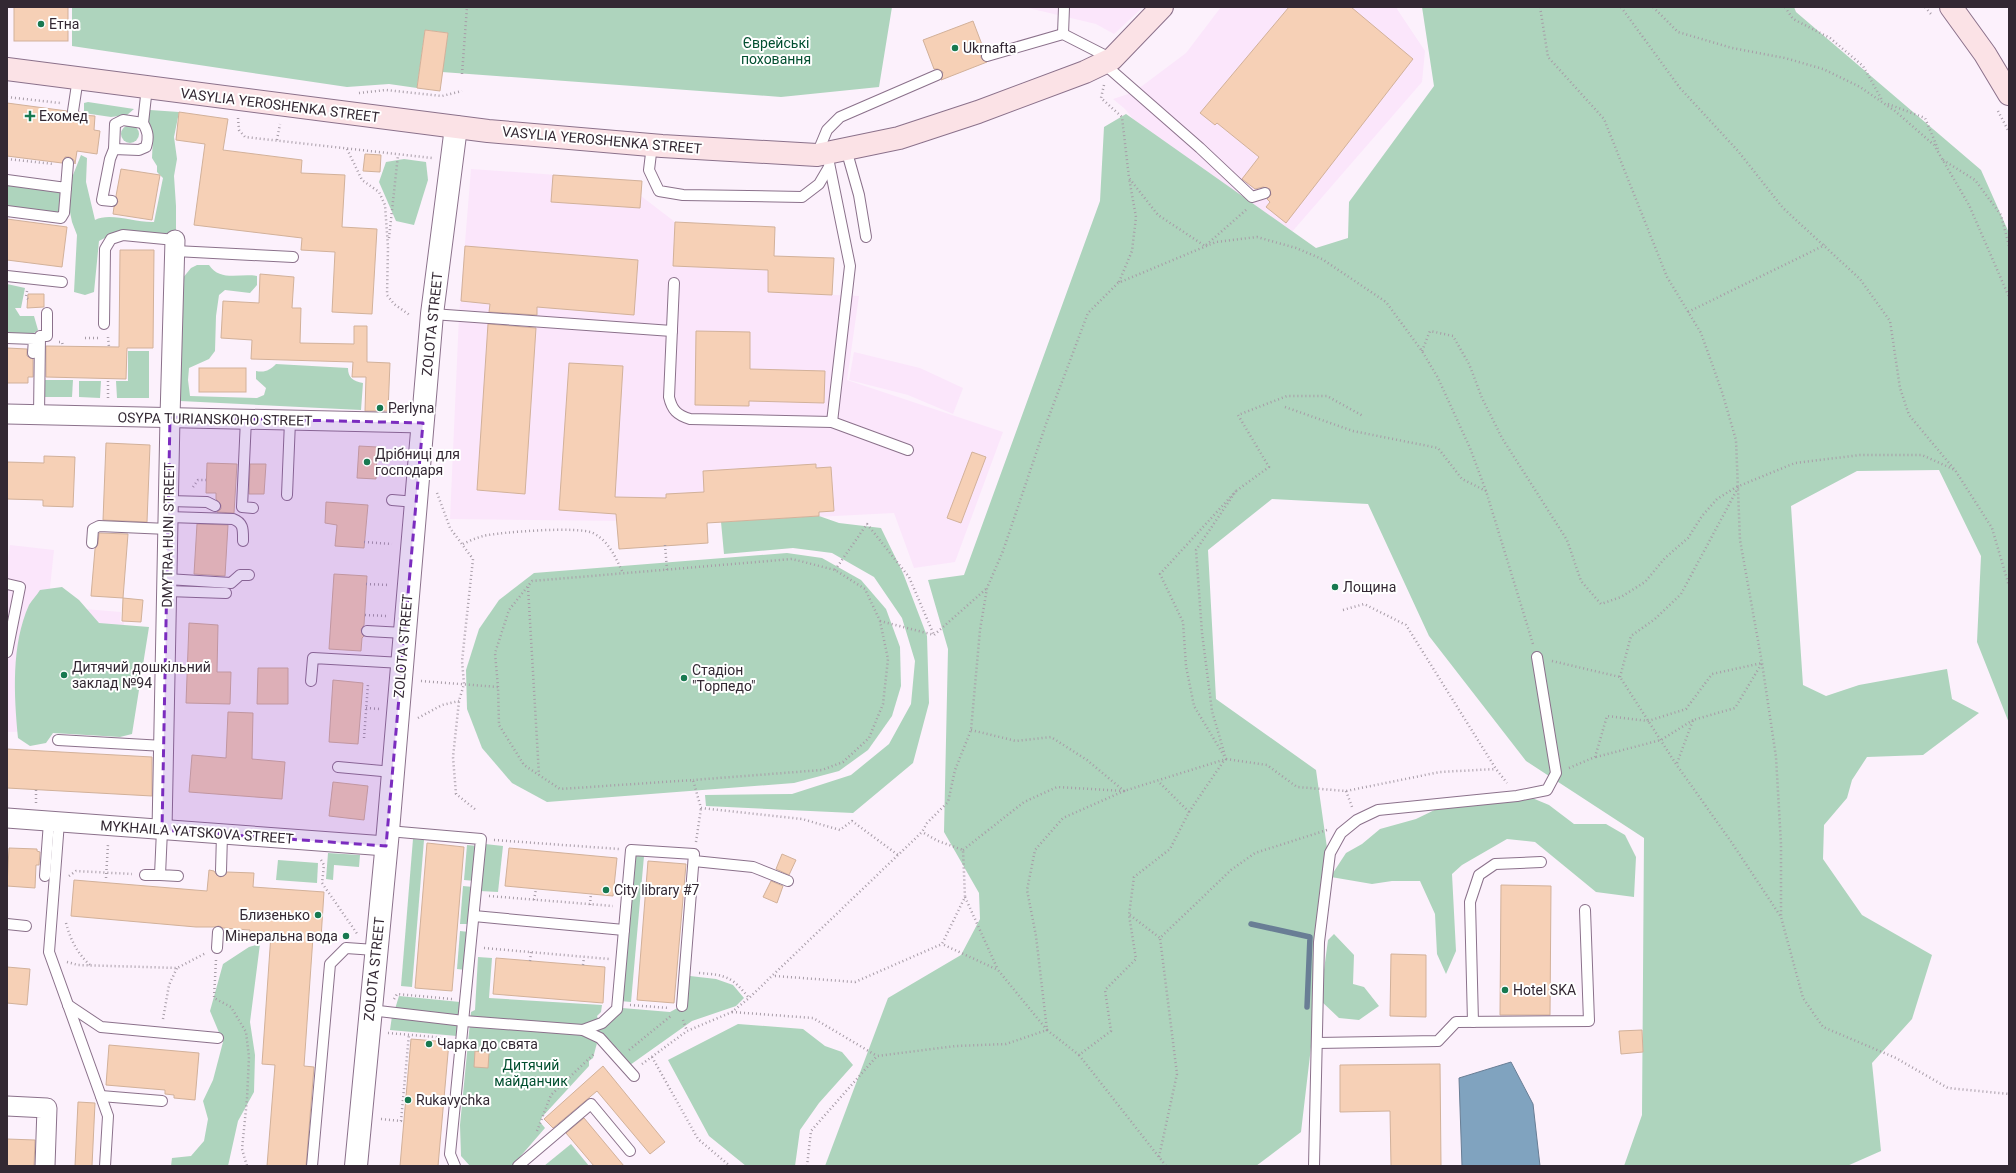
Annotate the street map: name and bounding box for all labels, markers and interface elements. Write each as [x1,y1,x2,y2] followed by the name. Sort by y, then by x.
[49,16,79,32] place label: Етна
[36,19,46,29] marker: Етна
[741,35,811,67] park label: Єврейські поховання
[963,40,1016,56] place label: Ukrnafta
[950,43,960,53] marker: Ukrnafta
[180,85,381,125] street label: VASYLIA YEROSHENKA STREET
[39,108,89,124] place label: Ехомед
[24,110,36,122] marker: Ехомед
[502,123,703,157] street label: VASYLIA YEROSHENKA STREET
[419,271,445,377] street label: ZOLOTA STREET
[388,400,434,416] place label: Perlyna
[375,403,385,413] marker: Perlyna
[117,409,313,429] street label: OSYPA TURIANSKOHO STREET
[375,446,460,478] place label: Дрібниці для господаря
[362,457,372,467] marker: Дрібниці для господаря
[159,462,177,608] street label: DMYTRA HUNI STREET
[1343,579,1396,595] place label: Лощина
[1330,582,1340,592] marker: Лощина
[390,593,416,699] street label: ZOLOTA STREET
[72,659,211,691] place label: Дитячий дошкільний заклад №94
[692,662,756,694] place label: Стадіон "Торпедо"
[59,670,69,680] marker: Дитячий дошкільний заклад №94
[679,673,689,683] marker: Стадіон "Торпедо"
[100,817,295,847] street label: MYKHAILA YATSKOVA STREET
[614,882,700,898] place label: City library #7
[601,885,611,895] marker: City library #7
[239,907,310,923] place label: Близенько
[313,910,323,920] marker: Близенько
[361,916,387,1022] street label: ZOLOTA STREET
[225,928,338,944] place label: Мінеральна вода
[341,931,351,941] marker: Мінеральна вода
[1513,982,1576,998] place label: Hotel SKA
[1500,985,1510,995] marker: Hotel SKA
[437,1036,538,1052] place label: Чарка до свята
[424,1039,434,1049] marker: Чарка до свята
[494,1057,568,1089] park label: Дитячий майданчик
[416,1092,490,1108] place label: Rukavychka
[403,1095,413,1105] marker: Rukavychka

